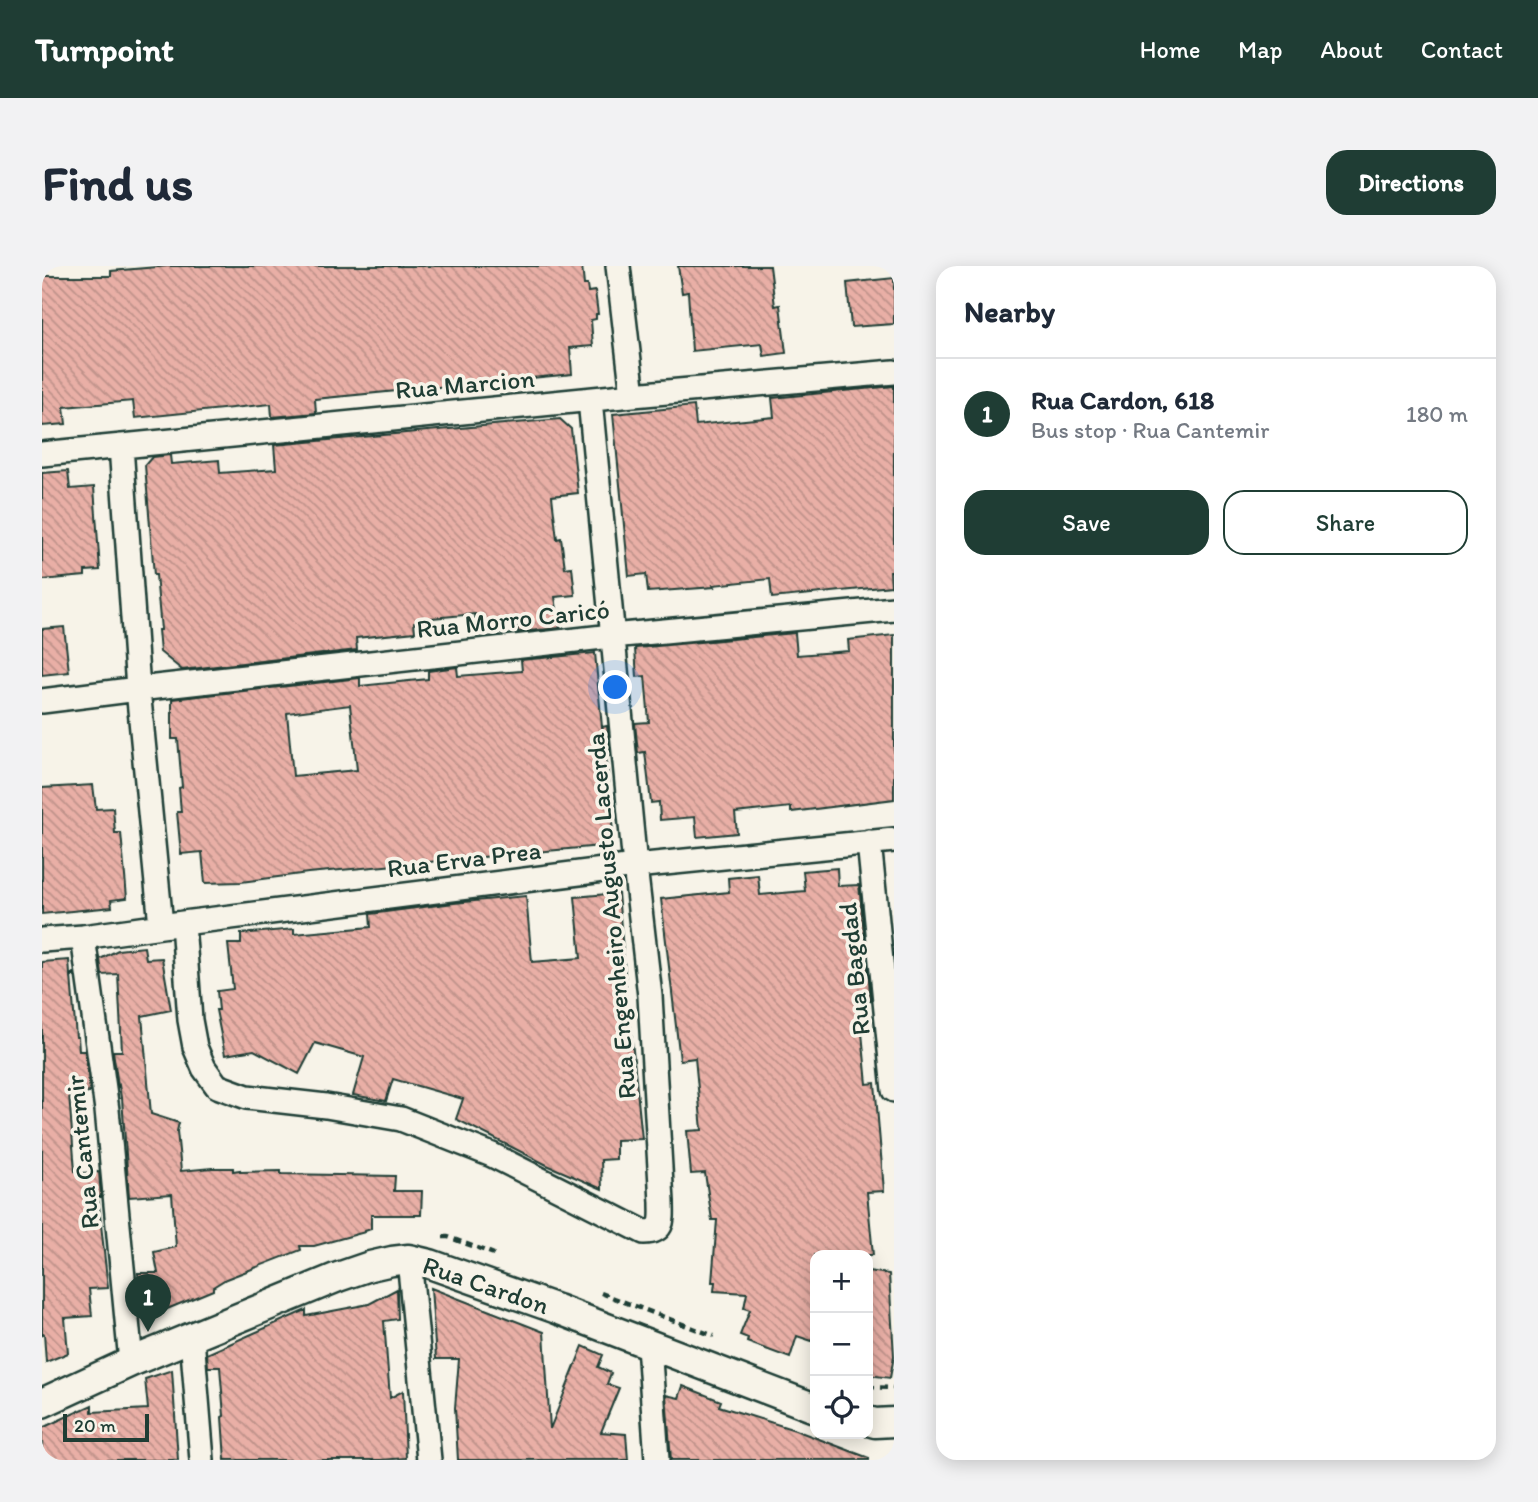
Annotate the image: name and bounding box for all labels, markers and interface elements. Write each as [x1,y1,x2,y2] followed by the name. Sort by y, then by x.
[35,30,174,69] text: Turnpoint
[1140,35,1200,64] text: Home
[1238,35,1282,64] text: Map
[1320,35,1383,64] text: About
[1421,35,1503,64] text: Contact
[1326,150,1496,215] button: Directions
[42,153,193,212] text: Find us
[964,293,1055,330] text: Nearby
[394,362,536,406] street label: Rua Marcion
[1031,384,1214,416] text: Rua Cardon, 618
[982,400,992,428] text: 1
[1406,400,1468,428] text: 180 m
[1031,416,1269,444] text: Bus stop · Rua Cantemir
[964,490,1209,555] button: Save
[1223,490,1468,555] button: Share
[415,593,611,645] street label: Rua Morro Caricó
[598,670,632,704] your location
[579,731,643,1101] street label: Rua Engenheiro Augusto Lacerda
[385,834,543,884] street label: Rua Erva Prea
[831,901,877,1037] street label: Rua Bagdad
[58,1073,106,1231] street label: Rua Cantemir
[419,1249,553,1322] street label: Rua Cardon
[810,1250,873,1439] map controls
[810,1250,873,1313] button: +
[125,1274,171,1332] pin: 1
[810,1313,873,1376] button: −
[810,1376,873,1439] button: locate
[63,1411,149,1443] scale bar
[74,1414,116,1437] text: 20 m

